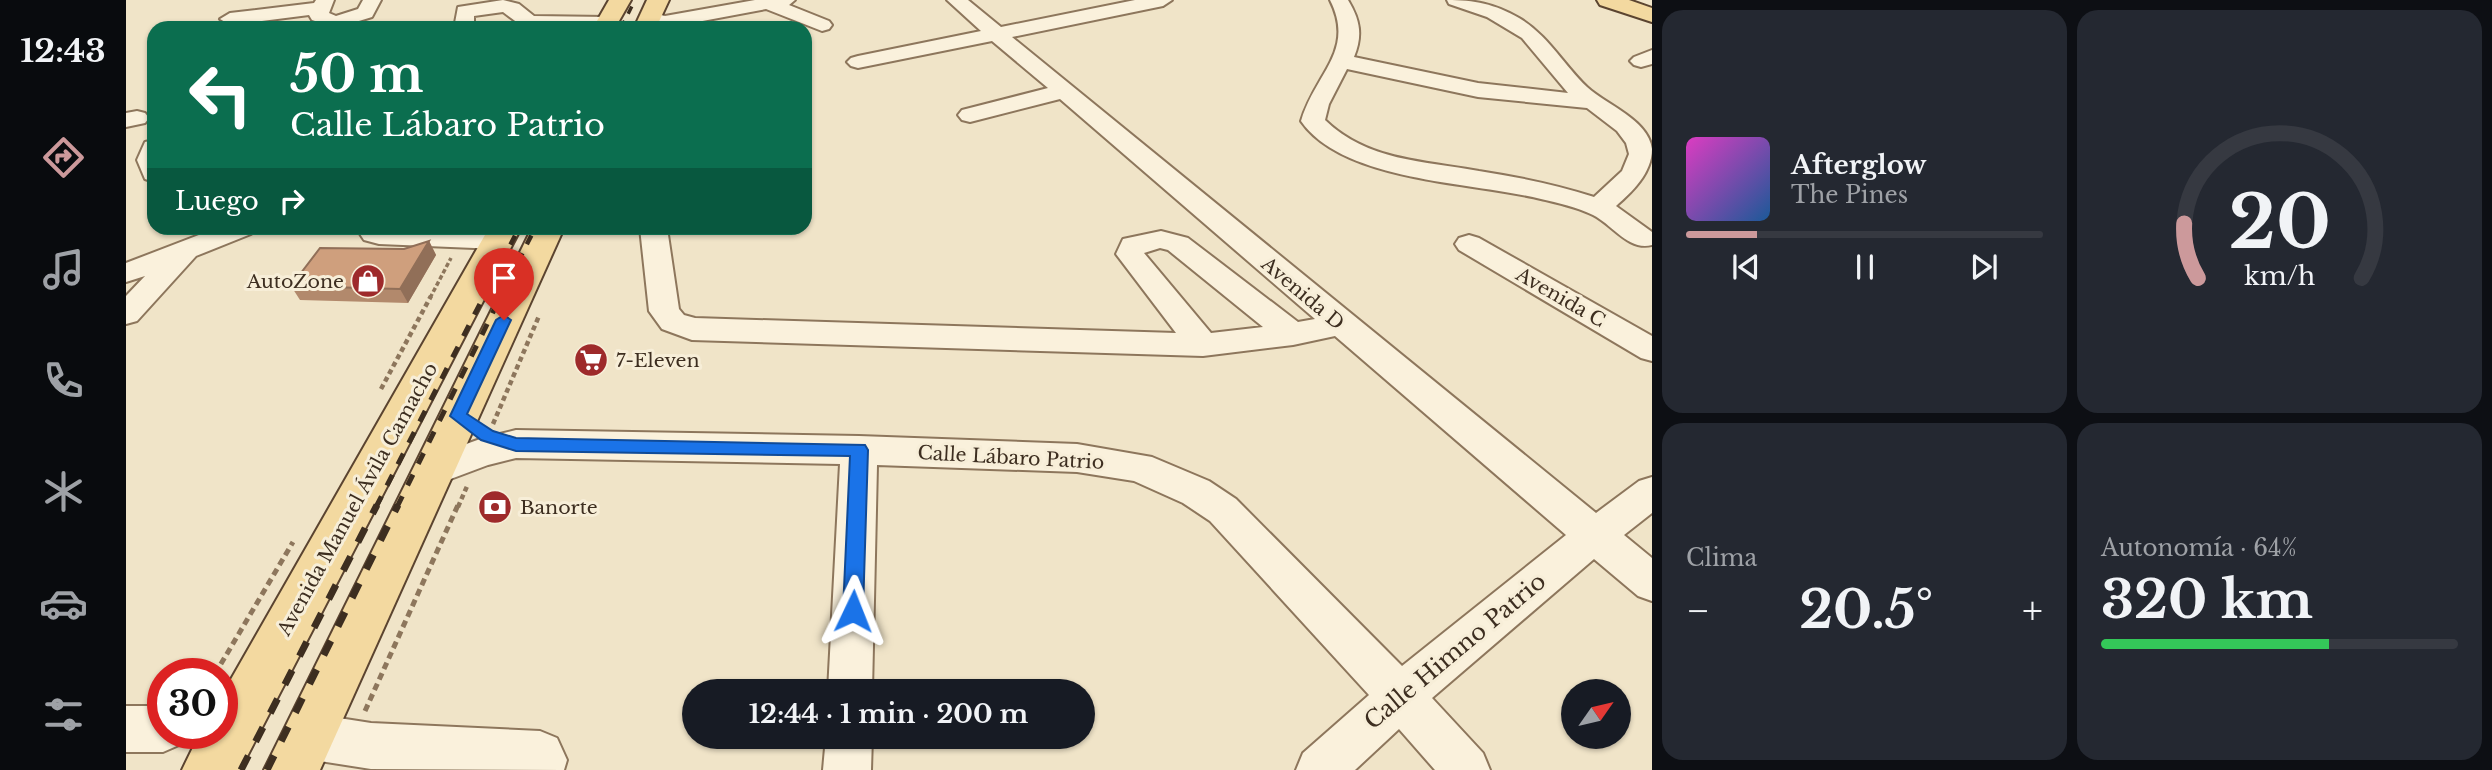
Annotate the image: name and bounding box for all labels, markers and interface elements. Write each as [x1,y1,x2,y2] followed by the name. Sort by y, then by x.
[20,31,106,71] text: 12:43
[290,44,423,105] text: 50 m
[175,49,266,140] icon: left
[290,105,605,145] text: Calle Lábaro Patrio
[39,133,88,182] icon: directions
[1791,149,1927,181] text: Afterglow
[2228,177,2331,268] text: 20
[1791,181,1908,209] text: The Pines
[273,182,311,220] icon: right
[175,185,259,217] text: Luego
[39,245,88,294] icon: music
[474,248,534,320] pin
[1727,248,1765,286] icon: previous
[1846,248,1884,286] icon: pause
[1965,248,2003,286] icon: next
[1256,252,1349,335] street label: Avenida D
[485,259,523,297] icon: arrive
[2244,261,2315,292] text: km/h
[349,262,387,300] shop icon: AutoZone
[1511,262,1609,332] street label: Avenida C
[246,270,344,293] place label: AutoZone
[572,341,610,379] supermarket icon: 7-Eleven
[616,349,700,372] place label: 7-Eleven
[39,356,88,405] icon: phone
[272,359,442,641] street label: Avenida Manuel Ávila Camacho
[917,441,1105,474] street label: Calle Lábaro Patrio
[39,467,88,516] icon: climate
[476,488,514,526] bank icon: Banorte
[520,496,598,519] place label: Banorte
[2101,534,2297,562] text: Autonomía · 64%
[1686,544,1757,572] text: Clima
[1359,567,1551,735] street label: Calle Himno Patrio
[2101,568,2313,632] text: 320 km
[816,574,890,648] position arrow
[1799,578,1933,642] text: 20.5°
[39,579,88,628] icon: car
[1686,587,1710,634] text: −
[2022,587,2043,634] text: +
[147,658,238,749] speed limit sign: 30
[1561,679,1631,749] north arrow
[1561,679,1631,749] map controls
[39,690,88,739] icon: filters
[749,698,1028,730] text: 12:44 · 1 min · 200 m

